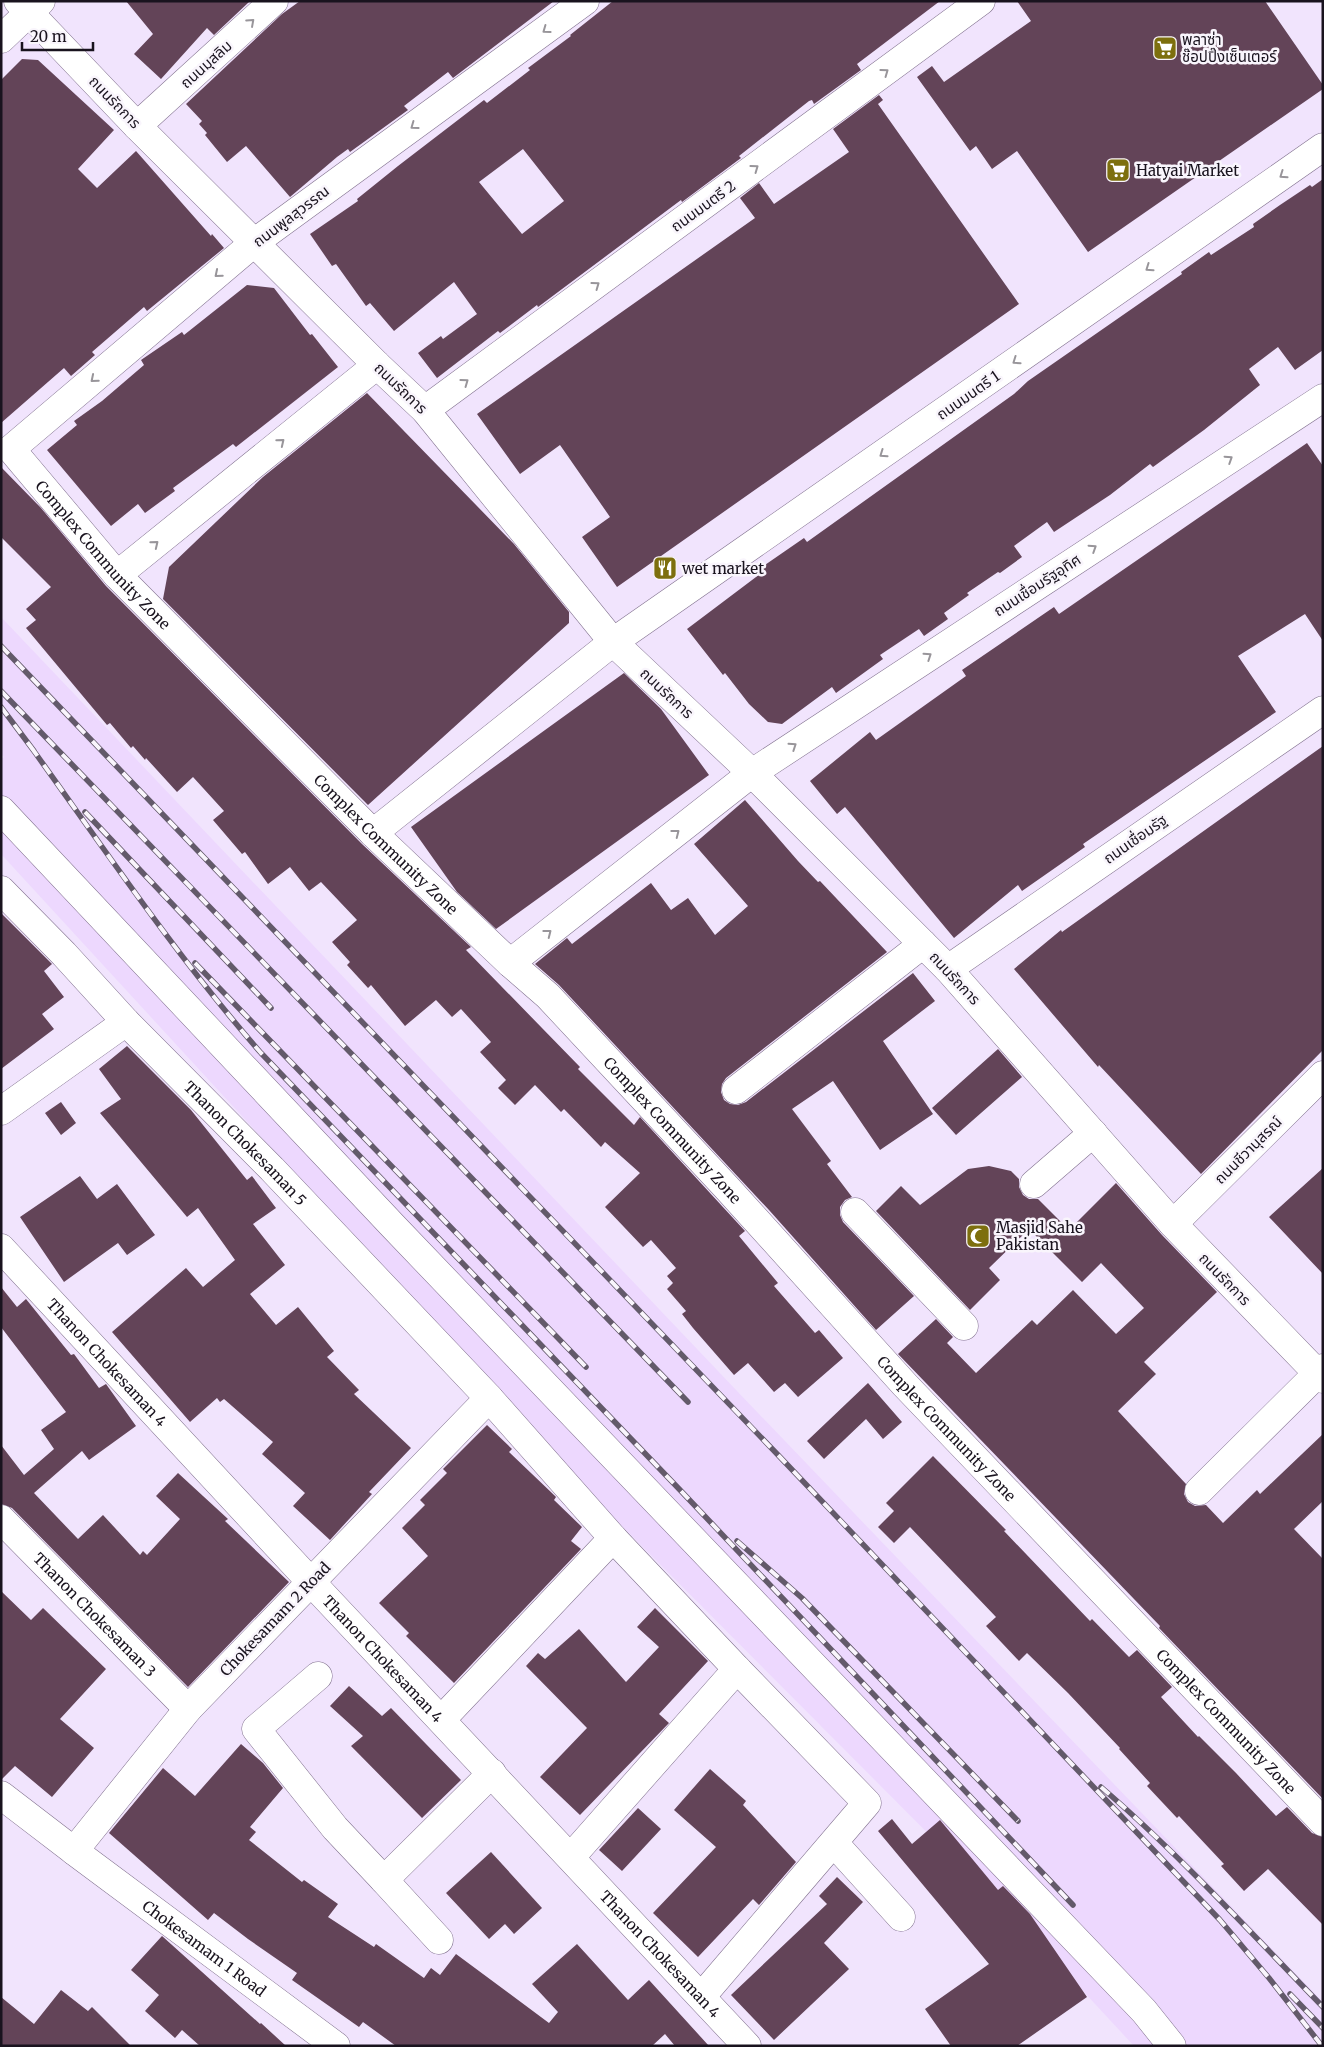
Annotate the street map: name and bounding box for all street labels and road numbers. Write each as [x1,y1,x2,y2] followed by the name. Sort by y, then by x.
[176,36,236,92] street label: ถนนมุสลิม
[85,72,145,132] street label: ถนนรัถการ
[667,176,739,236] street label: ถนนมนตรี 2
[249,181,333,251] street label: ถนนพูลสุวรรณ
[371,358,431,418] street label: ถนนรัถการ
[933,366,1004,424] street label: ถนนมนตรี 1
[32,476,175,633] street label: Complex Community Zone
[989,549,1084,620] street label: ถนนเชื่อมรัฐอุทิศ
[636,663,698,723] street label: ถนนรัถการ
[310,770,462,918] street label: Complex Community Zone
[1099,809,1170,868] street label: ถนนเชื่อมรัฐ
[925,947,985,1009] street label: ถนนรัถการ
[600,1053,746,1207] street label: Complex Community Zone
[180,1077,311,1209] street label: Thanon Chokesaman 5
[1210,1112,1286,1188] street label: ถนนชีวานุสรณ์
[1195,1249,1255,1309] street label: ถนนรัถการ
[43,1295,171,1430] street label: Thanon Chokesaman 4
[873,1352,1020,1505] street label: Complex Community Zone
[30,1548,160,1681] street label: Thanon Chokesaman 3
[216,1558,334,1680] street label: Chokesamam 2 Road
[319,1591,447,1726] street label: Thanon Chokesaman 4
[1153,1645,1300,1798] street label: Complex Community Zone
[596,1886,725,2021] street label: Thanon Chokesaman 4
[139,1896,270,2000] street label: Chokesamam 1 Road

